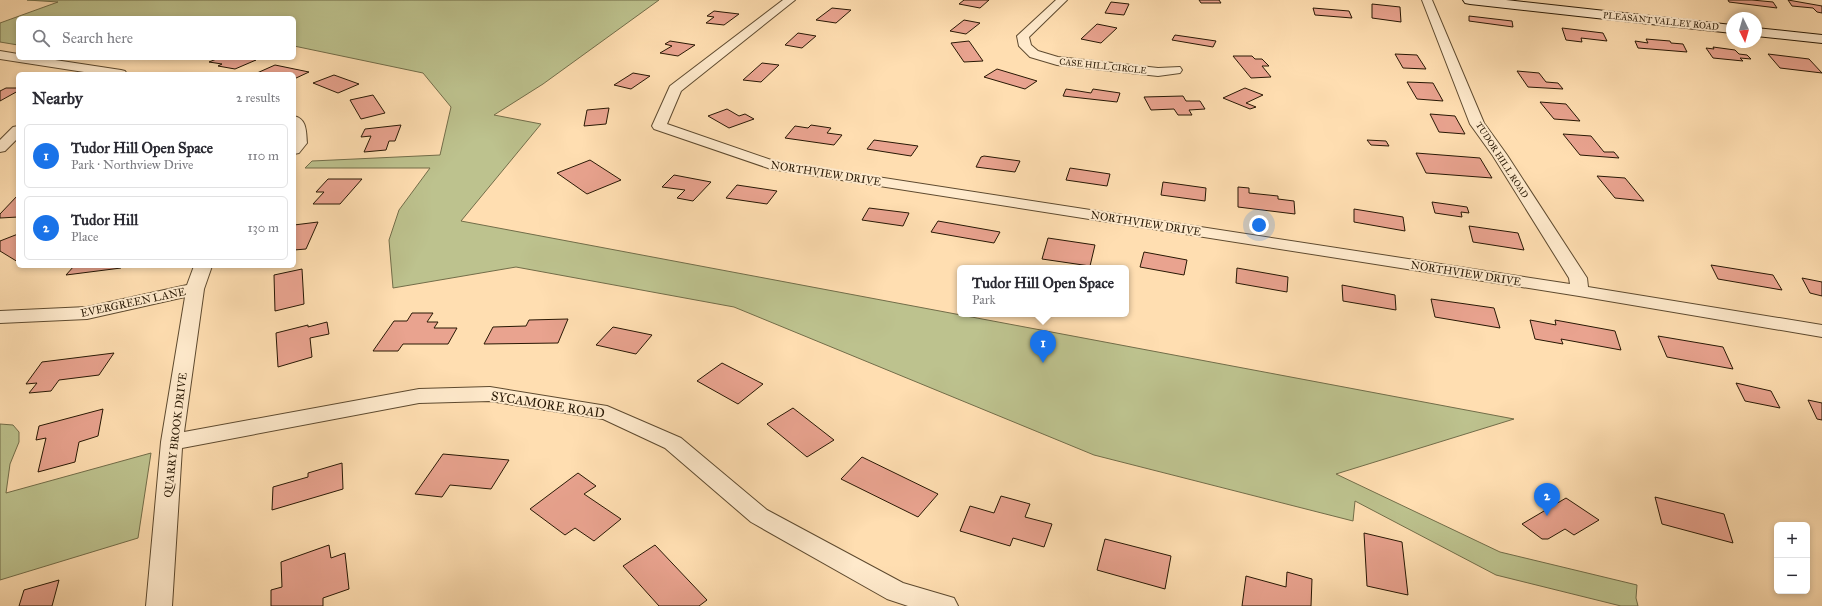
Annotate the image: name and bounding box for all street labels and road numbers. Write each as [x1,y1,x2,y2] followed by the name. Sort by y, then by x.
[1603,9,1720,32] street label: PLEASANT VALLEY ROAD
[1059,55,1148,76] street label: CASE HILL CIRCLE
[1474,120,1531,200] street label: TUDOR HILL ROAD
[770,158,882,189] street label: NORTHVIEW DRIVE
[1090,208,1202,239] street label: NORTHVIEW DRIVE
[1410,258,1522,289] street label: NORTHVIEW DRIVE
[79,285,187,320] street label: EVERGREEN LANE
[161,372,190,498] street label: QUARRY BROOK DRIVE
[490,388,606,422] street label: SYCAMORE ROAD

